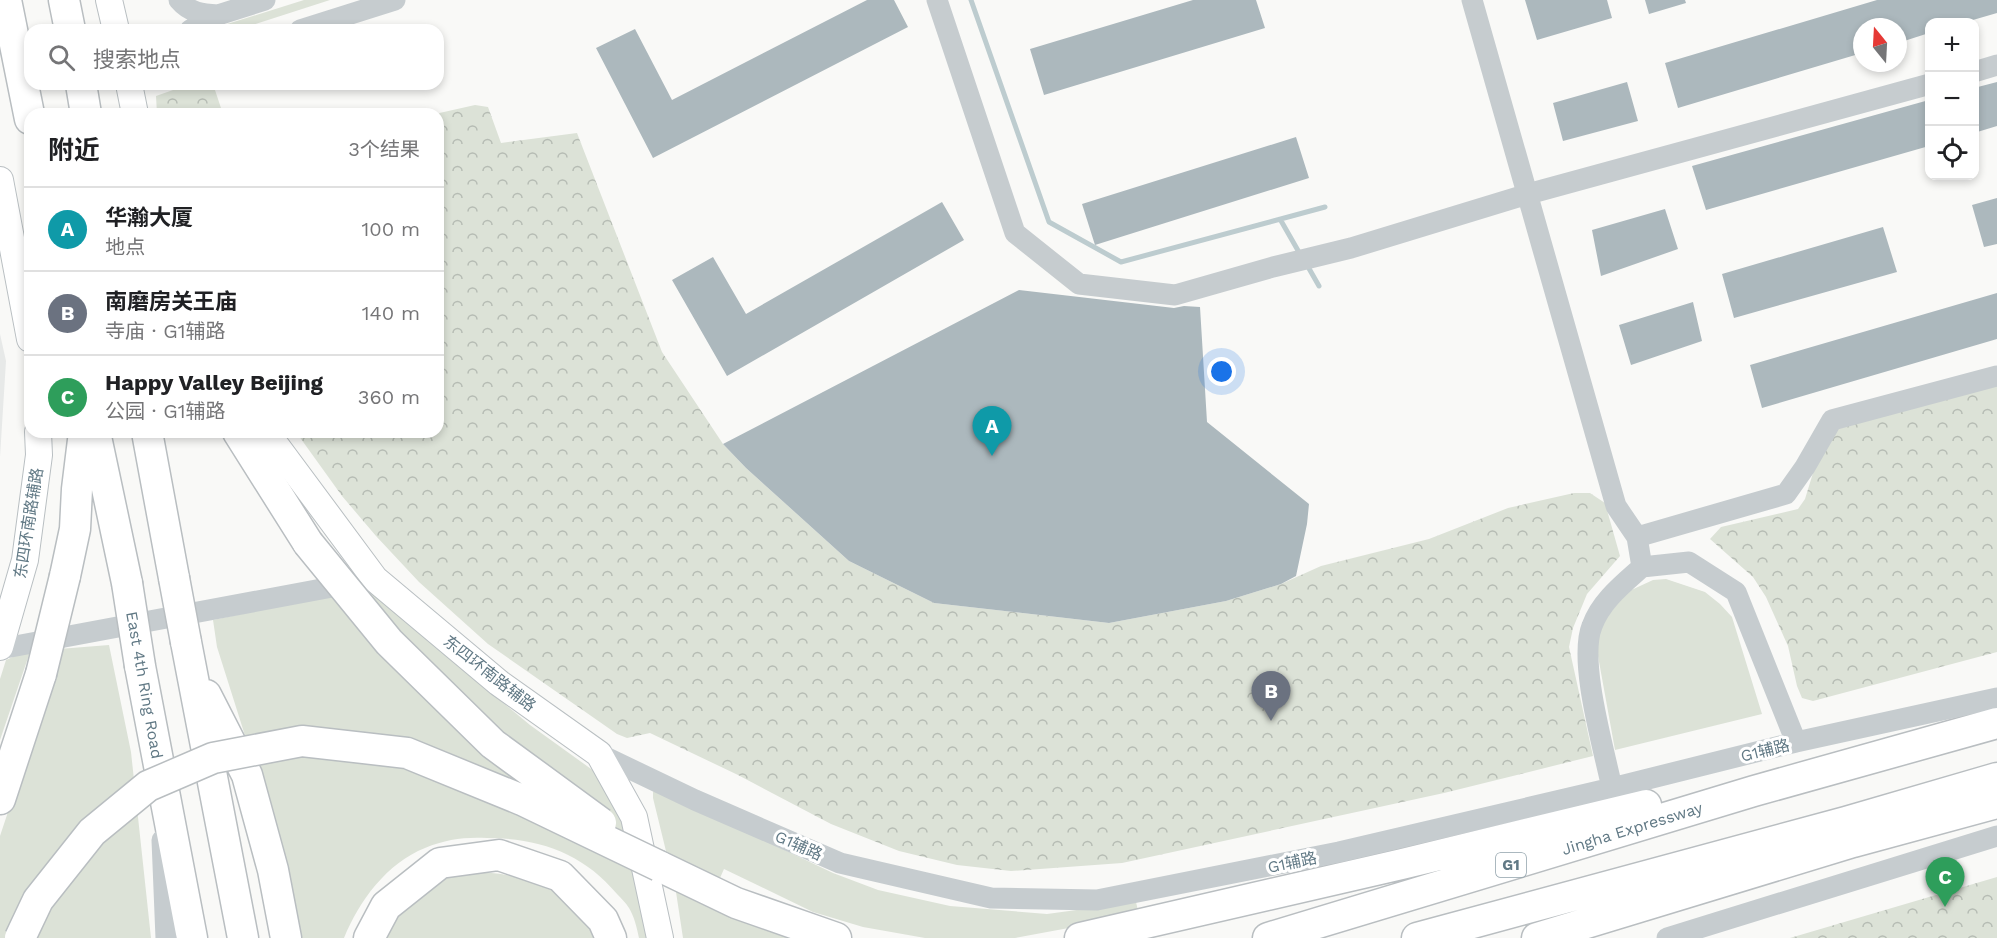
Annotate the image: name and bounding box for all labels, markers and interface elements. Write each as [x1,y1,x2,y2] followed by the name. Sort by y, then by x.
[1853,18,1907,72] north arrow
[1925,18,1979,180] map controls
[1925,18,1979,72] button: +
[24,24,444,90] search box
[45,41,78,74] icon: search
[93,47,181,72] text: 搜索地点
[1925,72,1979,126] button: −
[1925,126,1979,180] button: locate
[48,135,100,165] text: 附近
[348,137,420,161] text: 3个结果
[105,205,193,230] text: 华瀚大厦
[61,217,74,241] text: A
[361,217,420,241] text: 100 m
[105,235,145,259] text: 地点
[105,289,237,314] text: 南磨房关王庙
[61,301,74,325] text: B
[362,301,420,325] text: 140 m
[105,319,225,343] text: 寺庙 · G1辅路
[1207,357,1236,386] your location
[105,370,323,395] text: Happy Valley Beijing
[61,385,74,409] text: C
[358,385,420,409] text: 360 m
[105,399,225,423] text: 公园 · G1辅路
[972,406,1012,456] pin: A
[10,466,47,580] street label: 东四环南路辅路
[122,610,167,760] street label: East 4th Ring Road
[440,631,540,715] street label: 东四环南路辅路
[1252,672,1290,721] pin: B
[1739,735,1792,766] street label: G1辅路
[1559,798,1706,859] street label: Jingha Expressway
[772,827,825,864] street label: G1辅路
[1266,848,1318,877] street label: G1辅路
[1496,853,1526,877] road number: G1
[1926,858,1964,907] pin: C

